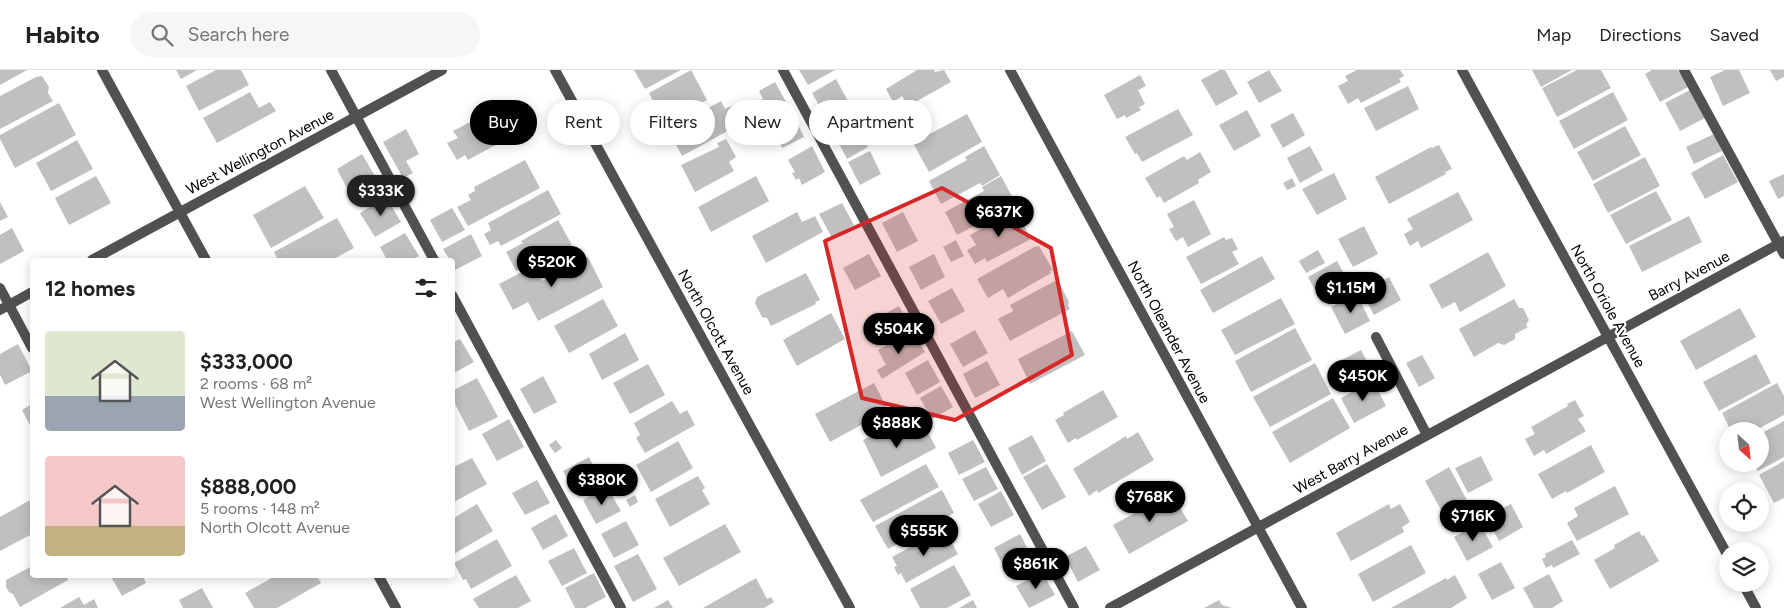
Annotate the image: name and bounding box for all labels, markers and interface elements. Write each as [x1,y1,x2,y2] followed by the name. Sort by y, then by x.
[130,12,480,57] search box
[25,20,100,49] text: Habito
[148,21,176,49] icon: search
[188,23,289,46] text: Search here
[1536,24,1571,46] text: Map
[1599,24,1681,46] text: Directions
[1709,24,1759,46] text: Saved
[470,100,537,145] chip: Buy
[547,100,620,145] chip: Rent
[630,100,715,145] chip: Filters
[725,100,799,145] chip: New
[809,100,932,145] chip: Apartment
[183,105,337,199] street label: West Wellington Avenue
[346,174,416,217] pin: $333K
[358,181,404,200] text: $333K
[964,196,1034,238] pin: $637K
[976,202,1022,221] text: $637K
[1567,241,1649,371] street label: North Oriole Avenue
[517,246,587,288] pin: $520K
[1645,247,1733,305] street label: Barry Avenue
[528,252,576,271] text: $520K
[1124,258,1214,406] street label: North Oleander Avenue
[674,266,758,398] street label: North Olcott Avenue
[1310,272,1392,314] pin: $1.15M
[412,274,440,302] icon: filters
[45,276,135,301] text: 12 homes
[1326,278,1376,297] text: $1.15M
[864,312,934,355] pin: $504K
[874,319,924,338] text: $504K
[200,349,293,374] text: $333,000
[85,351,145,411] icon: home
[1328,360,1398,402] pin: $450K
[1338,366,1388,385] text: $450K
[200,374,312,393] text: 2 rooms · 68 m²
[200,393,376,412] text: West Wellington Avenue
[862,406,932,449] pin: $888K
[873,413,921,432] text: $888K
[1291,420,1411,498] street label: West Barry Avenue
[1719,422,1769,472] north arrow
[1719,422,1769,592] map controls
[567,464,637,506] pin: $380K
[578,470,626,489] text: $380K
[200,474,296,499] text: $888,000
[85,476,145,536] icon: home
[1115,480,1185,523] pin: $768K
[1719,482,1769,532] button: locate
[1126,487,1174,506] text: $768K
[200,499,320,518] text: 5 rooms · 148 m²
[1438,500,1508,542] pin: $716K
[1451,506,1495,525] text: $716K
[889,514,959,557] pin: $555K
[200,518,350,537] text: North Olcott Avenue
[900,521,948,540] text: $555K
[1719,542,1769,592] button: layers
[1001,548,1071,590] pin: $861K
[1013,554,1059,573] text: $861K

